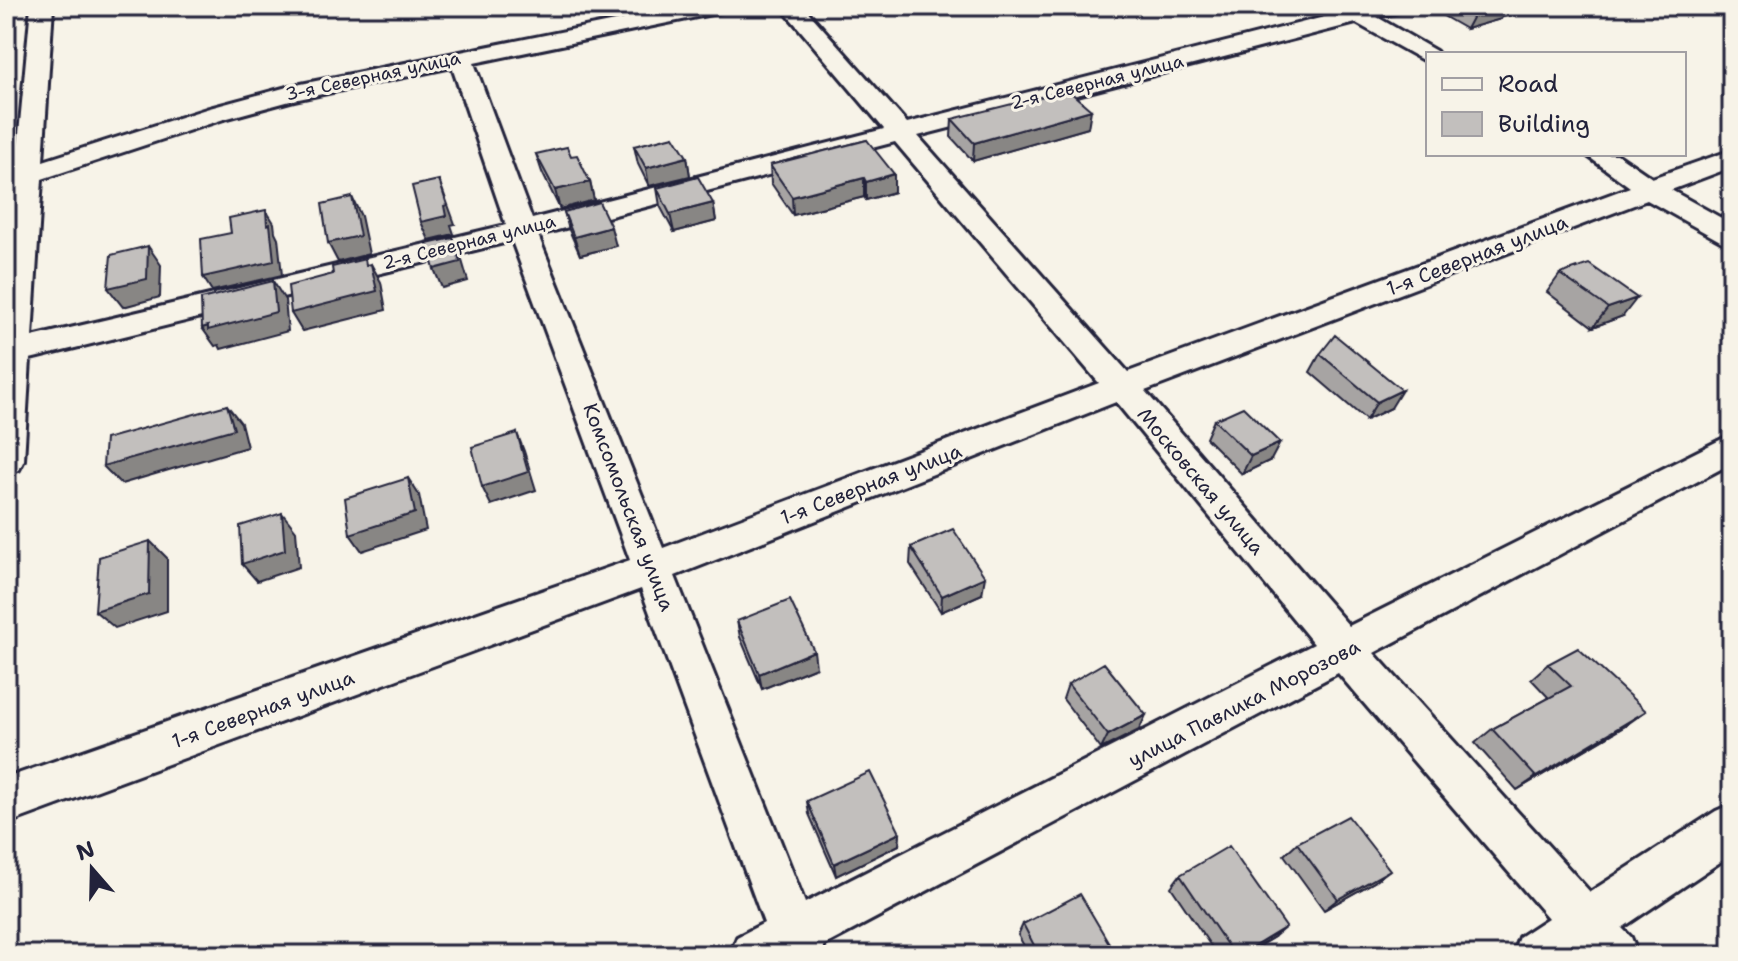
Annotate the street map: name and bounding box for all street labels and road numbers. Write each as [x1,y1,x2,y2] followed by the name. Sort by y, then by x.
[283,46,463,106] street label: 3-я Северная улица
[1008,49,1186,115] street label: 2-я Северная улица
[1383,208,1572,302] street label: 1-я Северная улица
[380,209,558,275] street label: 2-я Северная улица
[577,399,681,615] street label: Комсомольская улица
[1132,402,1271,561] street label: Московская улица
[777,437,966,531] street label: 1-я Северная улица
[1124,633,1365,773] street label: улица Павлика Морозова
[168,664,358,754] street label: 1-я Северная улица

